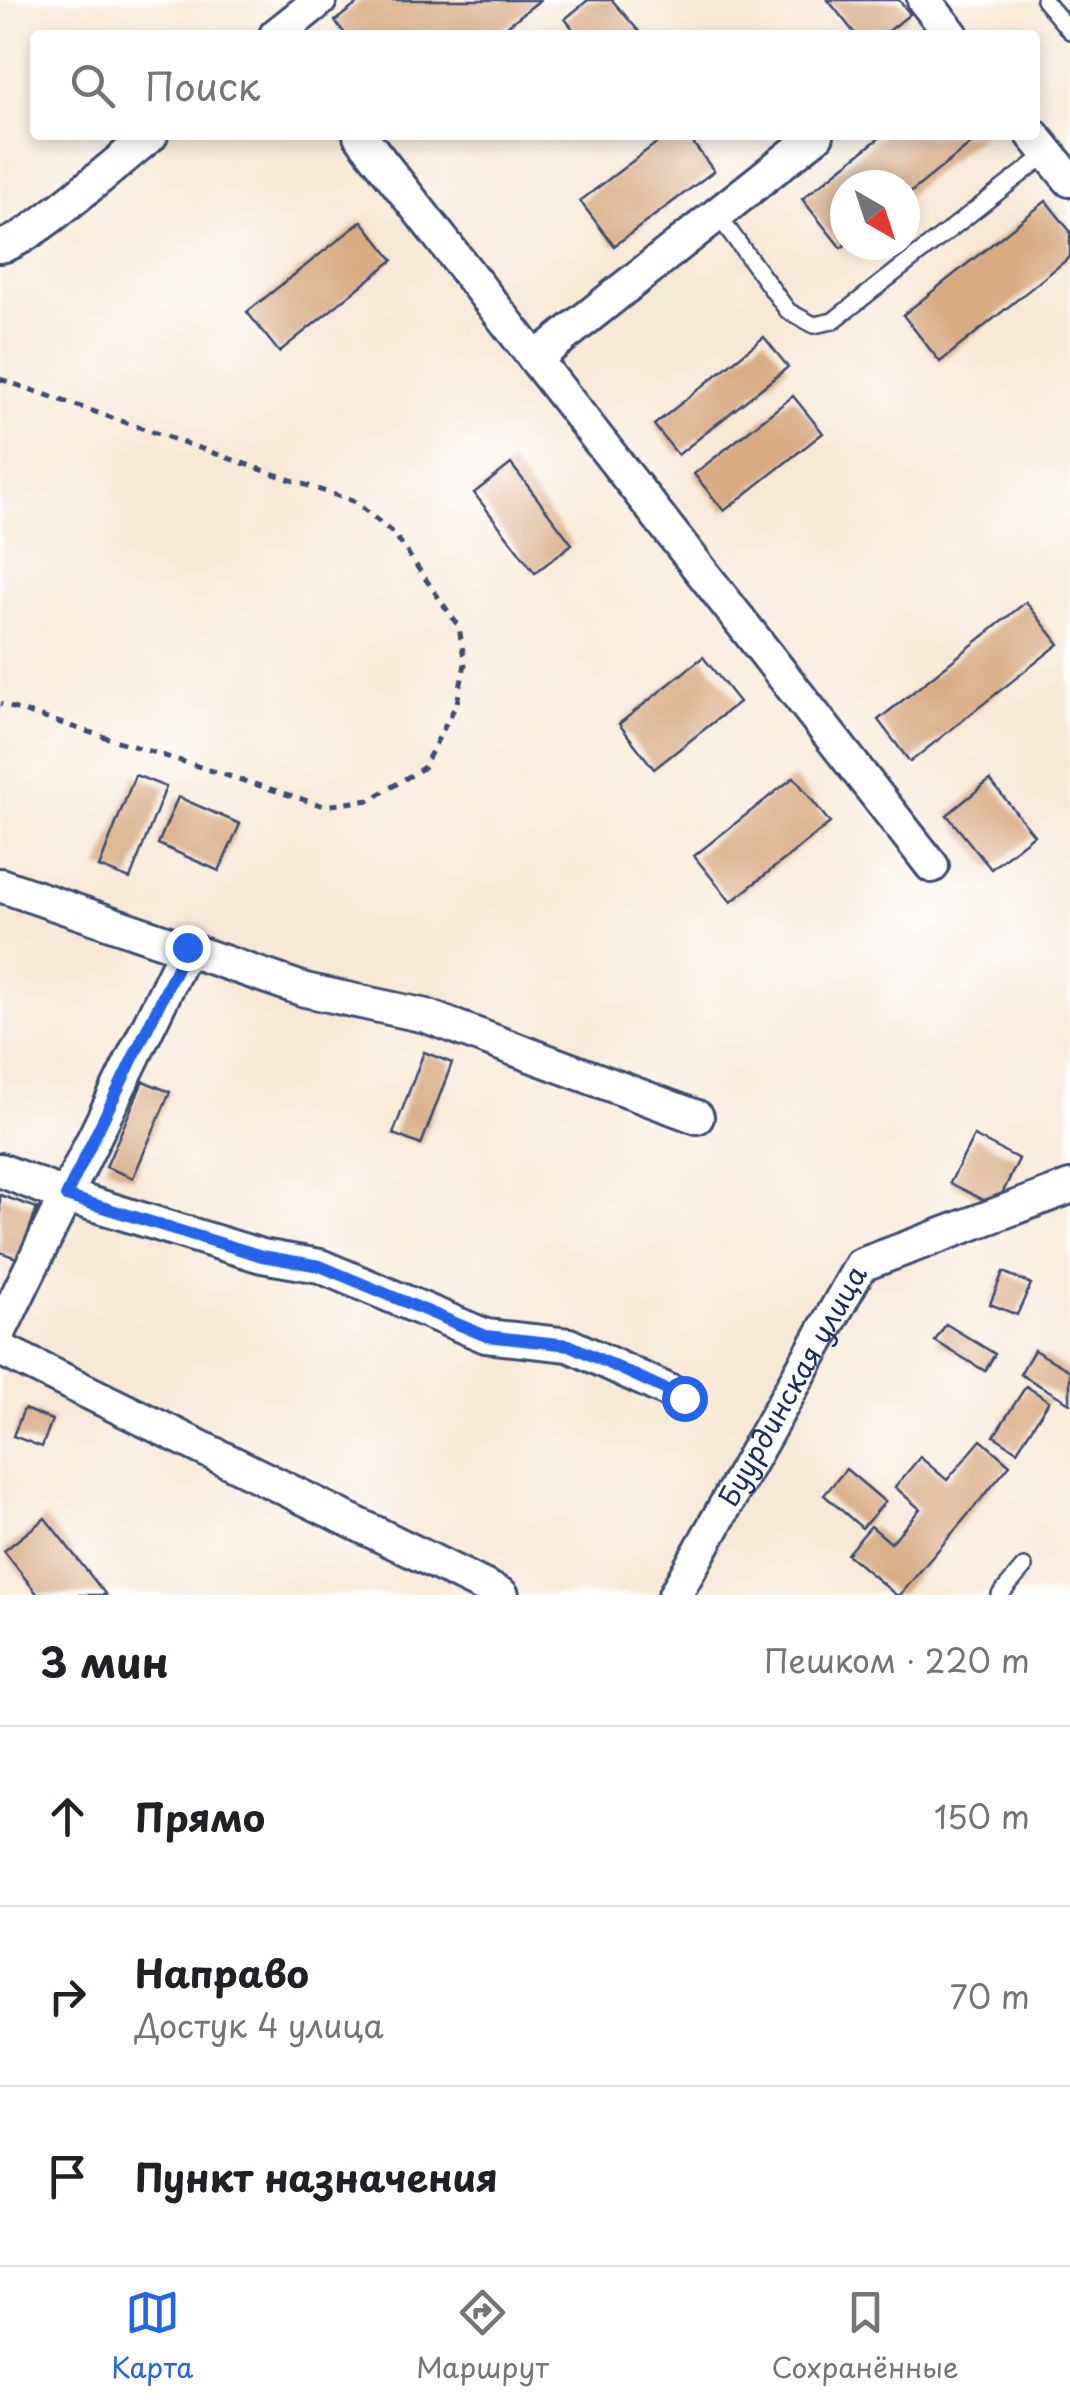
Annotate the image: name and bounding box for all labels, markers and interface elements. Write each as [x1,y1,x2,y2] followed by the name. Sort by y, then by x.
[30,30,1040,140] search box
[145,57,260,114] text: Поиск
[65,58,120,113] icon: search
[830,170,920,260] north arrow
[165,925,211,971] route end
[706,1256,877,1514] street label: Буурдинская улица
[662,1376,708,1422] route start
[40,1629,169,1692] text: 3 мин
[764,1636,1030,1684] text: Пешком · 220 m
[135,1788,265,1845] text: Прямо
[40,1789,95,1844] icon: ahead
[934,1792,1030,1840] text: 150 m
[135,1944,309,2001] text: Направо
[40,1969,95,2024] icon: right
[950,1972,1030,2020] text: 70 m
[135,2001,384,2049] text: Достук 4 улица
[135,2148,498,2205] text: Пункт назначения
[40,2149,95,2204] icon: arrive
[111,2285,194,2388] tab: Карта
[416,2285,549,2388] tab: Маршрут
[771,2285,959,2388] tab: Сохранённые

